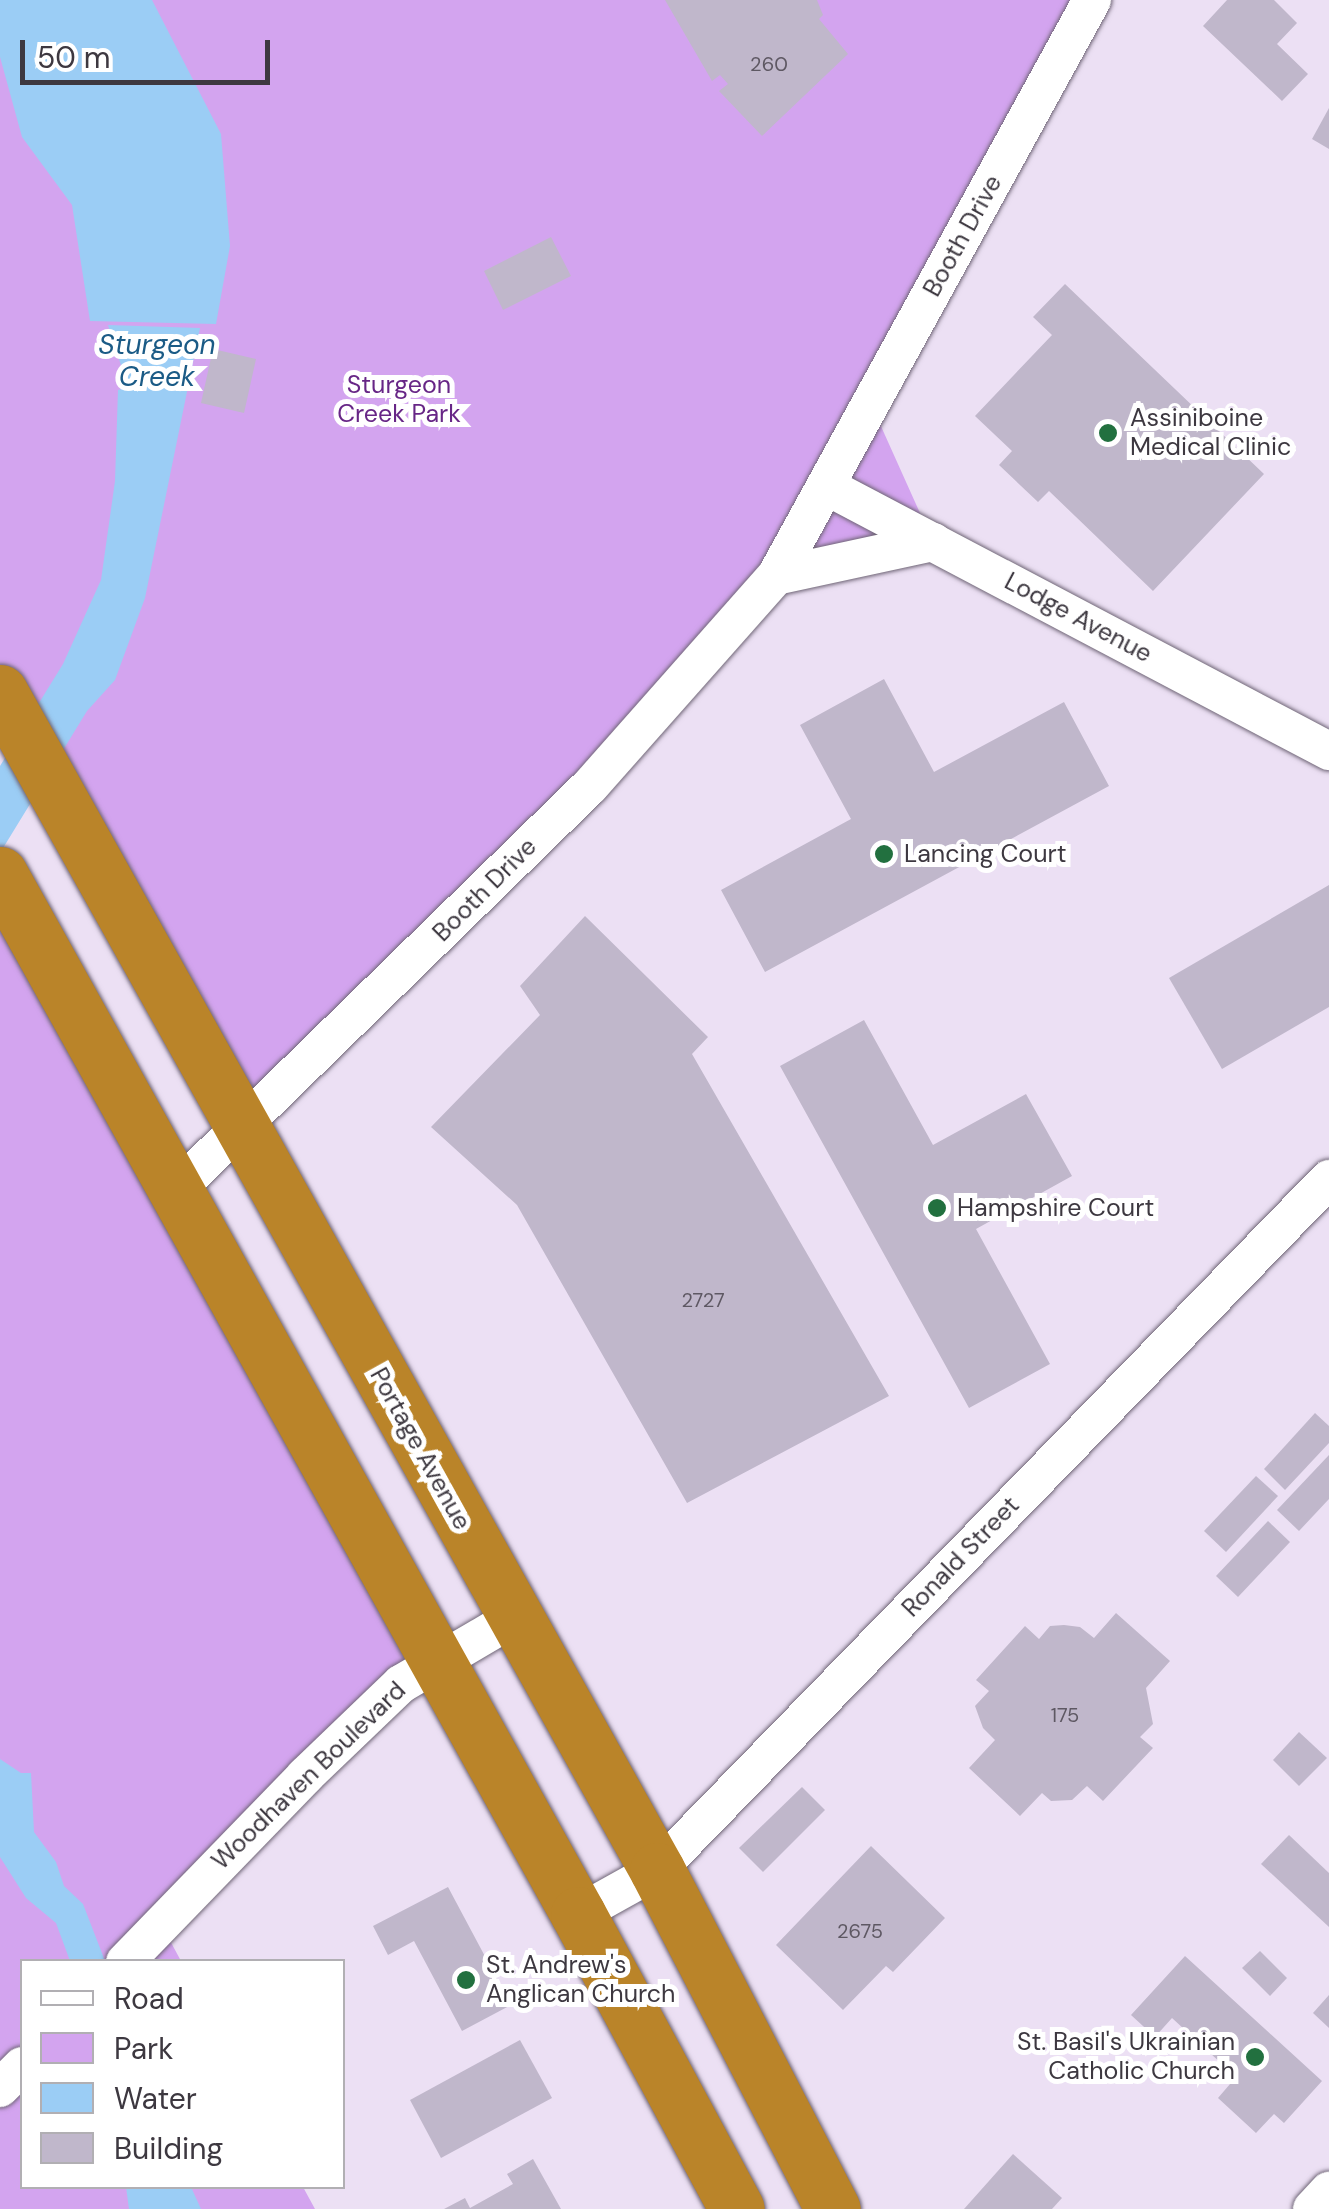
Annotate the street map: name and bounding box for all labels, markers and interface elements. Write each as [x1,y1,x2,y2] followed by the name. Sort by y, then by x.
[25,20,275,82] scale bar
[37,38,111,77] text: 50 m
[750,52,788,76] house number: 260
[917,170,1009,302] street label: Booth Drive
[98,328,216,394] water label: Sturgeon Creek
[337,371,461,430] park label: Sturgeon Creek Park
[1130,404,1291,463] place label: Assiniboine Medical Clinic
[1095,420,1121,446] marker: Assiniboine Medical Clinic
[999,567,1157,669] street label: Lodge Avenue
[427,832,543,948] street label: Booth Drive
[904,839,1066,869] place label: Lancing Court
[873,843,895,865] marker: Lancing Court
[957,1193,1154,1223] place label: Hampshire Court
[926,1197,948,1219] marker: Hampshire Court
[681,1288,725,1312] house number: 2727
[363,1363,477,1535] street label: Portage Avenue
[896,1491,1026,1623] street label: Ronald Street
[206,1676,412,1876] street label: Woodhaven Boulevard
[1051,1703,1079,1727] house number: 175
[837,1919,883,1943] house number: 2675
[486,1951,675,2010] place label: St. Andrew's Anglican Church
[20,1959,345,2189] legend
[455,1969,477,1991] marker: St. Andrew's Anglican Church
[114,1979,184,2018] text: Road
[1017,2028,1235,2087] place label: St. Basil's Ukrainian Catholic Church
[114,2029,173,2068] text: Park
[1244,2046,1266,2068] marker: St. Basil's Ukrainian Catholic Church
[114,2079,197,2118] text: Water
[114,2129,223,2168] text: Building

